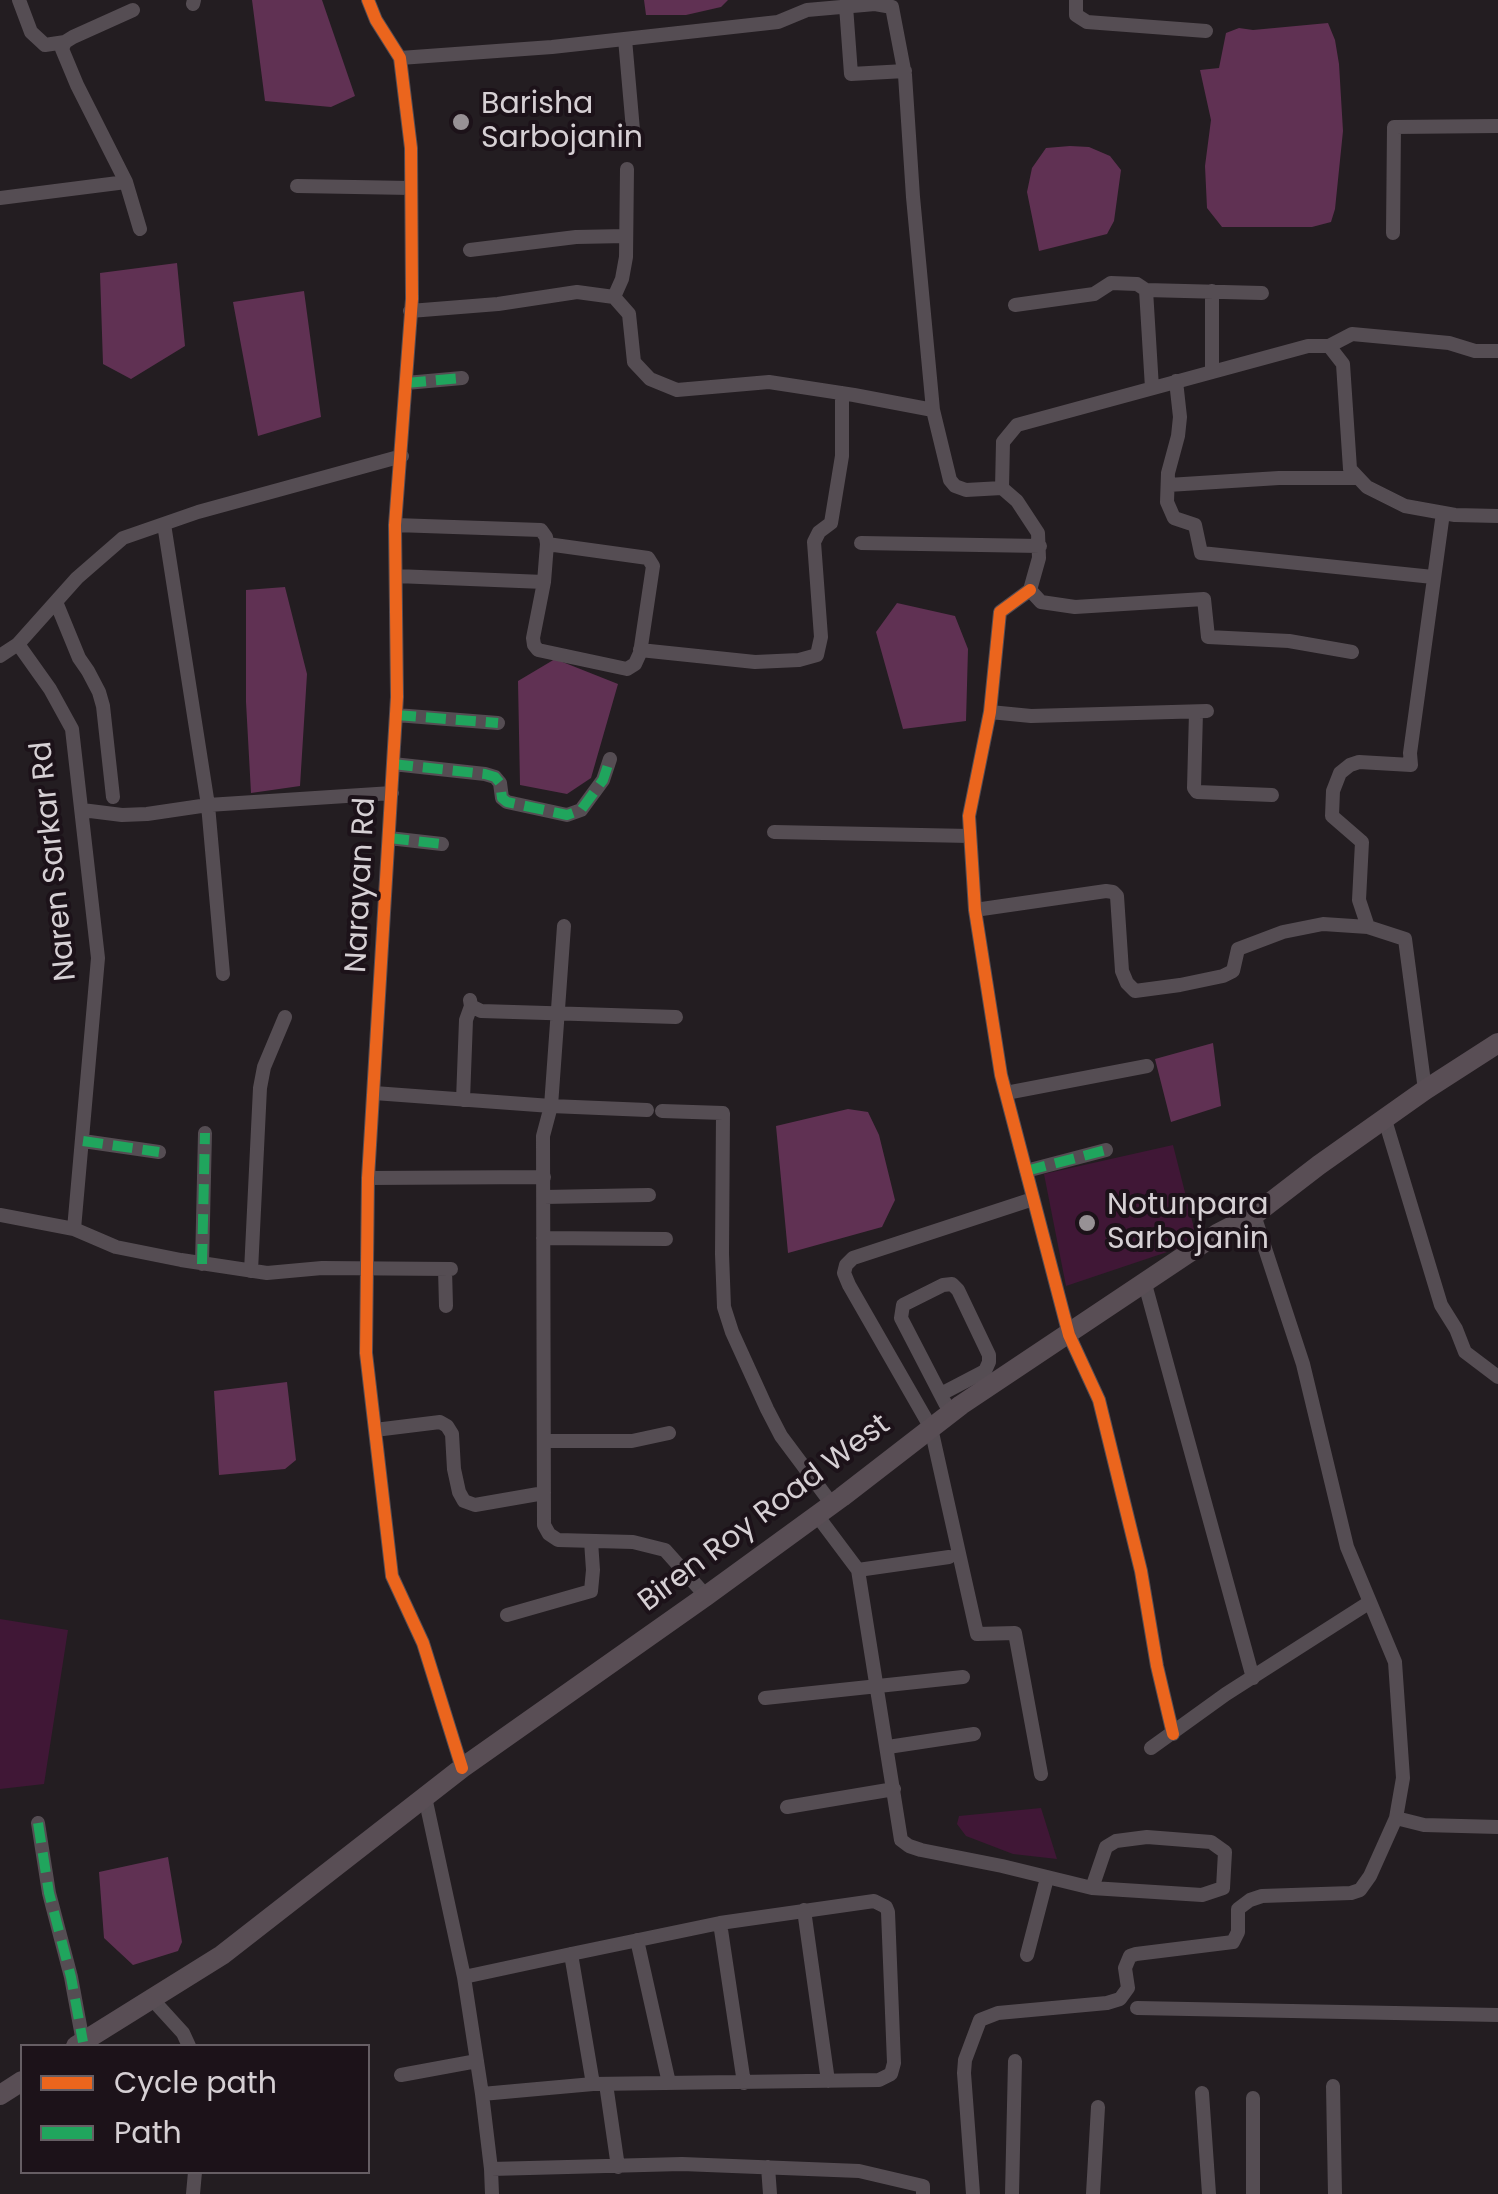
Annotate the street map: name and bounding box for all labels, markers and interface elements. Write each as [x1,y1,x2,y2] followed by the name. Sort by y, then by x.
[481,87,643,158] place label: Barisha Sarbojanin
[450,111,472,133] marker: Barisha Sarbojanin
[25,739,85,983] street label: Naren Sarkar Rd
[339,796,385,974] street label: Narayan Rd
[1107,1188,1269,1258] place label: Notunpara Sarbojanin
[1076,1212,1098,1234] marker: Notunpara Sarbojanin
[632,1408,898,1620] street label: Biren Roy Road West
[20,2044,370,2174] legend
[114,2061,277,2104] text: Cycle path
[114,2111,182,2154] text: Path

